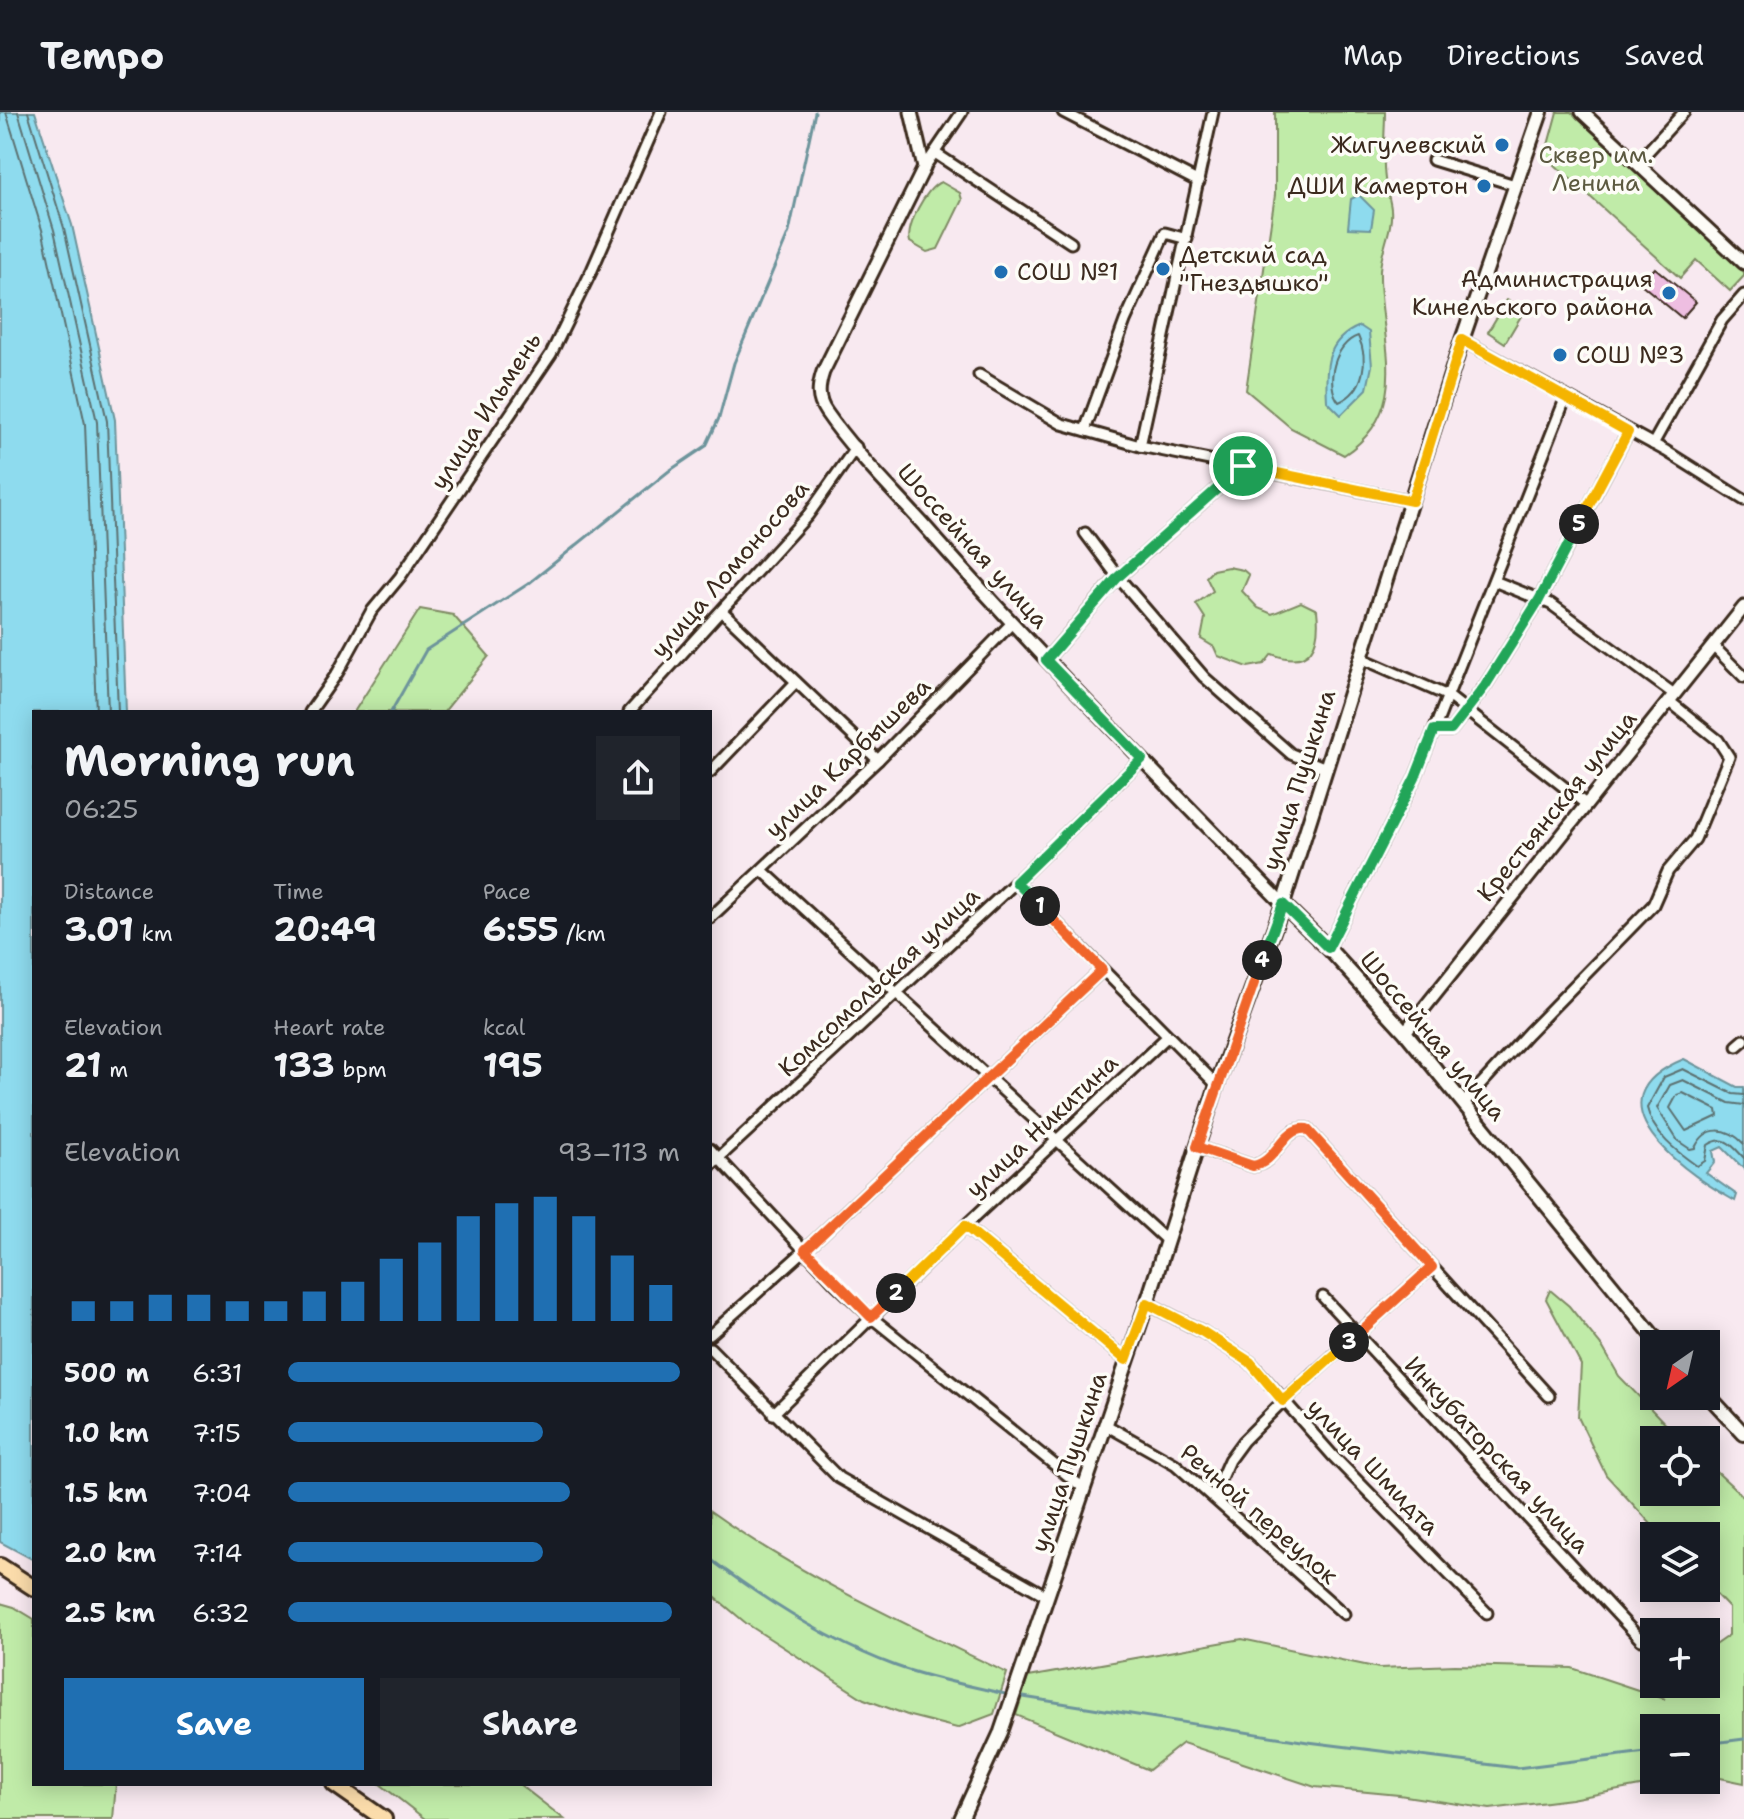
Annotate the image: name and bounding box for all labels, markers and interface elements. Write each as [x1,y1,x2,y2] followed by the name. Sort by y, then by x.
[40,30,164,81] text: Tempo
[1343,36,1403,74] text: Map
[1447,36,1581,74] text: Directions
[1625,36,1704,74] text: Saved
[1331,129,1486,161] place label: Жигулевский
[1493,136,1511,154] marker: Жигулевский
[1538,139,1654,199] park label: Сквер им. Ленина
[1288,170,1468,202] place label: ДШИ Камертон
[1475,177,1493,195] marker: ДШИ Камертон
[1179,239,1329,299] place label: Детский сад "Гнездышко"
[1017,256,1119,288] place label: СОШ №1
[1154,260,1172,278] marker: Детский сад "Гнездышко"
[992,263,1010,281] marker: СОШ №1
[1412,263,1653,323] place label: Администрация Кинельского района
[1660,284,1678,302] marker: Администрация Кинельского района
[423,326,549,496] street label: улица Ильмень
[1576,339,1685,371] place label: СОШ №3
[1551,346,1569,364] marker: СОШ №3
[1209,432,1277,500] pin
[1221,444,1265,488] icon: arrive
[890,456,1056,636] street label: Шоссейная улица
[644,473,816,665] street label: улица Ломоносова
[1559,504,1599,544] pin: 5
[1572,509,1586,538] text: 5
[758,671,938,845] street label: улица Карбышева
[1255,685,1343,875] street label: улица Пушкина
[1470,704,1644,908] street label: Крестьянская улица
[64,731,355,790] text: Morning run
[596,736,680,820] button: share
[64,791,138,826] text: 06:25
[64,877,154,906] text: Distance
[273,877,324,906] text: Time
[483,877,531,906] text: Pace
[771,880,987,1084] street label: Комсомольская улица
[1020,886,1060,926] pin: 1
[1035,891,1045,920] text: 1
[64,906,134,952] text: 3.01
[273,906,377,952] text: 20:49
[483,906,559,952] text: 6:55
[134,919,173,948] text: km
[559,919,606,948] text: /km
[1242,940,1282,980] pin: 4
[1353,944,1513,1128] street label: Шоссейная улица
[1254,945,1270,974] text: 4
[64,1013,162,1042] text: Elevation
[273,1013,385,1042] text: Heart rate
[483,1013,525,1042] text: kcal
[64,1042,102,1088] text: 21
[273,1042,335,1088] text: 133
[483,1042,543,1088] text: 195
[959,1047,1125,1205] street label: улица Никитина
[102,1055,128,1084] text: m
[335,1055,387,1084] text: bpm
[64,1134,180,1169] text: Elevation
[558,1134,680,1169] text: 93–113 m
[876,1273,916,1313] pin: 2
[888,1278,904,1307] text: 2
[1329,1322,1369,1362] pin: 3
[1341,1327,1357,1356] text: 3
[1640,1330,1720,1410] north arrow
[1640,1330,1720,1794] map controls
[1397,1350,1597,1560] street label: Инкубаторская улица
[64,1355,149,1390] text: 500 m
[192,1355,243,1390] text: 6:31
[1023,1368,1115,1556] street label: улица Пушкина
[1300,1392,1446,1542] street label: улица Шмидта
[64,1415,149,1450] text: 1.0 km
[192,1415,241,1450] text: 7:15
[1640,1426,1720,1506] button: locate
[1173,1437,1345,1592] street label: Речной переулок
[64,1475,148,1510] text: 1.5 km
[192,1475,251,1510] text: 7:04
[1640,1522,1720,1602] button: layers
[64,1535,156,1570] text: 2.0 km
[192,1535,242,1570] text: 7:14
[64,1595,155,1630] text: 2.5 km
[192,1595,250,1630] text: 6:32
[1640,1618,1720,1698] button: +
[64,1678,364,1770] button: Save
[380,1678,680,1770] button: Share
[1640,1714,1720,1794] button: −

